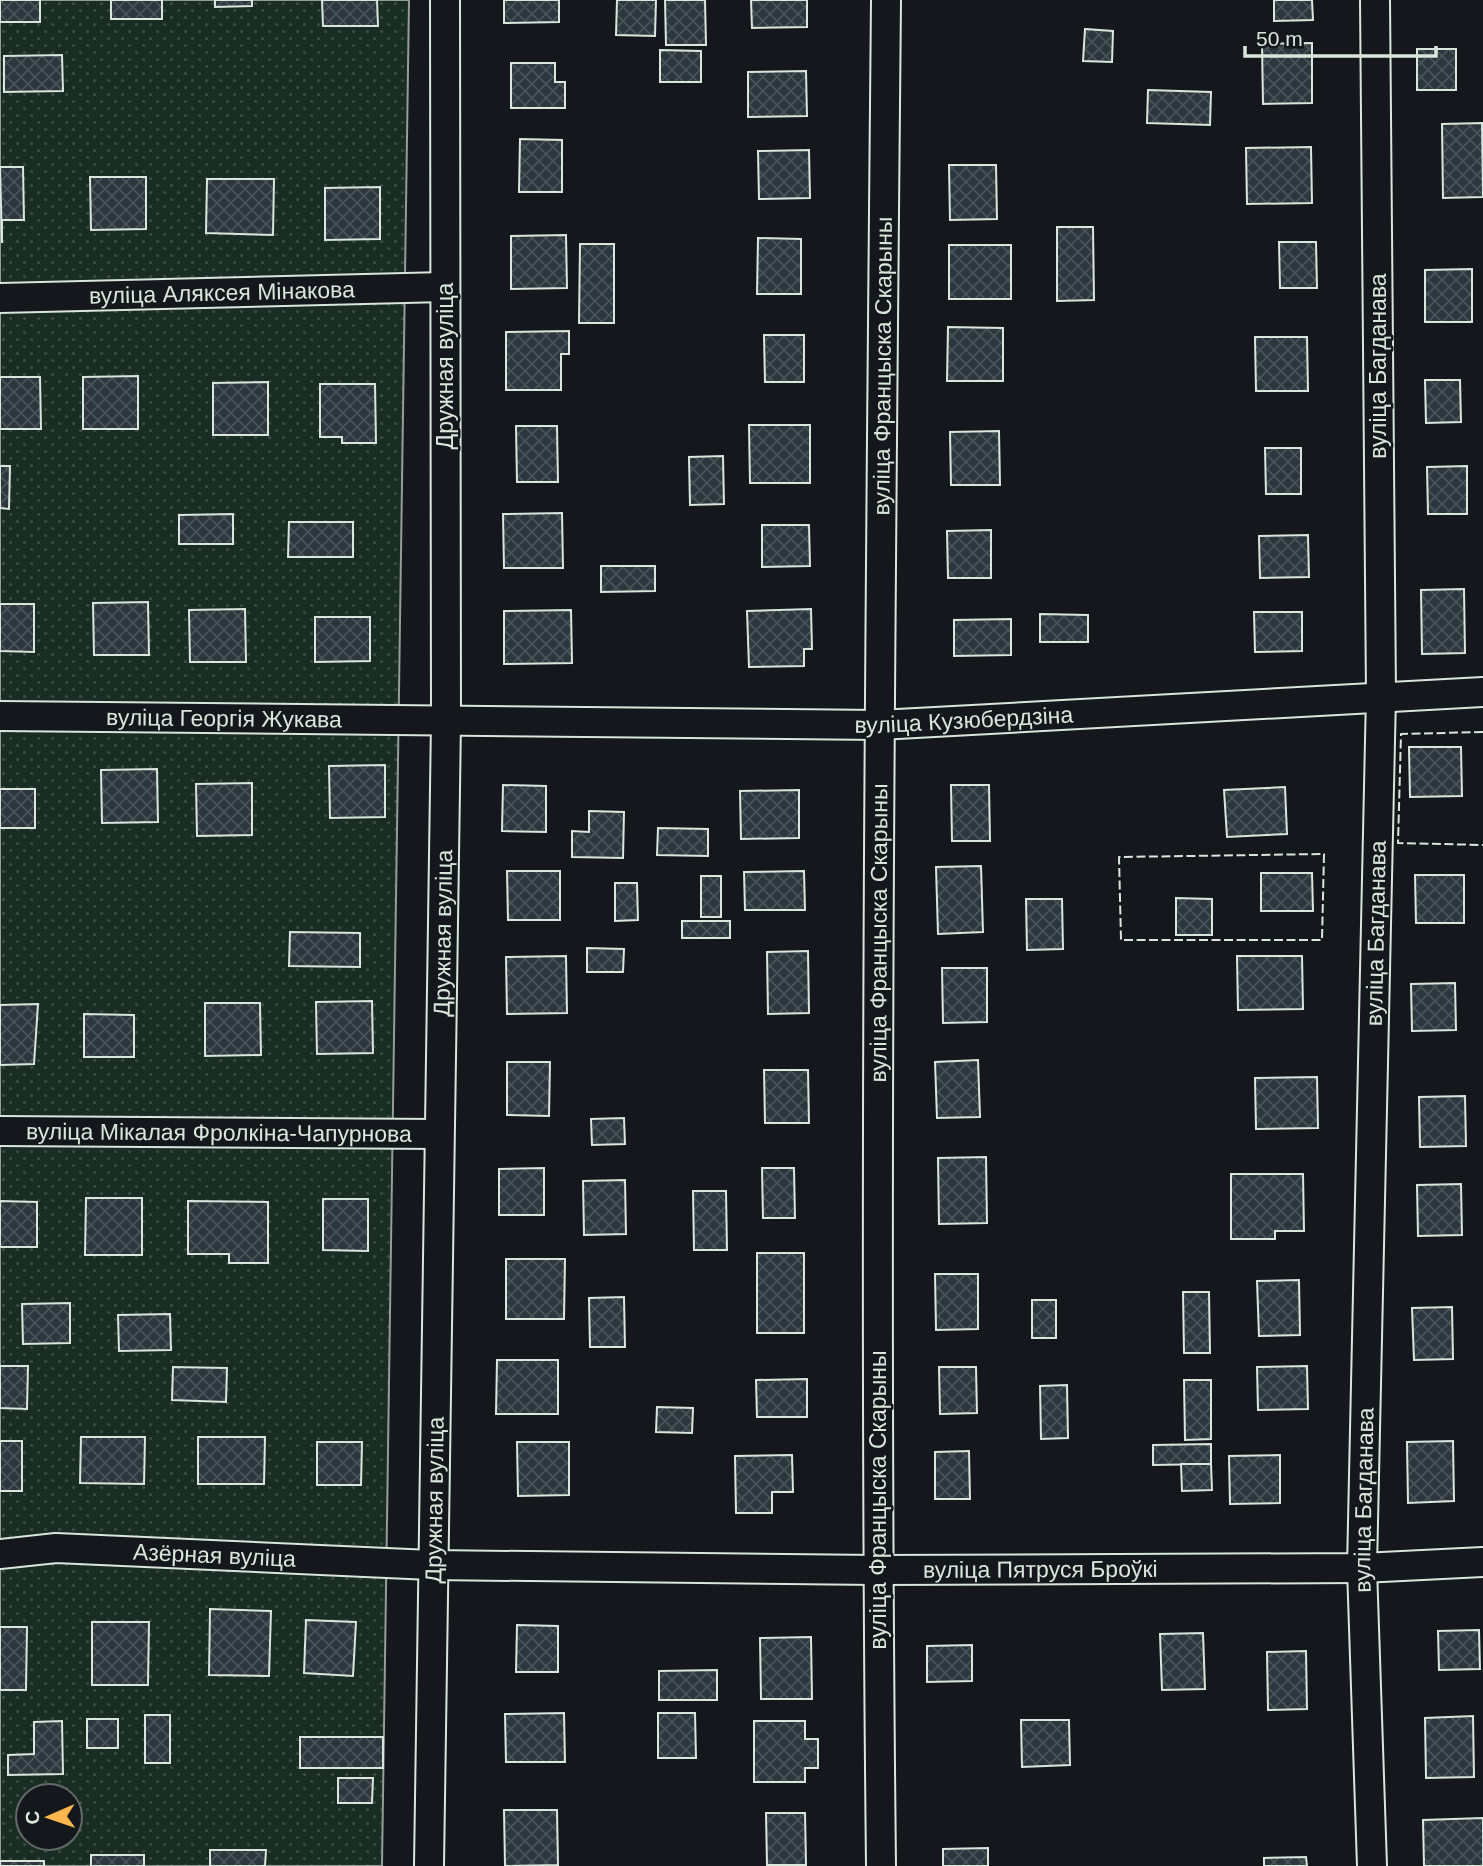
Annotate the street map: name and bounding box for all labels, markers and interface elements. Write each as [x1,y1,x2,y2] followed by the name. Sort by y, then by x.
[1245,14,1436,58] scale bar
[1256,27,1303,50] text: 50 m
[868,216,897,516] street label: вуліца Францыска Скарыны
[1365,273,1391,459] street label: вуліца Багданава
[89,276,355,309] street label: вуліца Аляксея Мінакова
[432,282,458,449] street label: Дружная вуліца
[854,701,1074,738] street label: вуліца Кузюбердзіна
[106,704,342,733] street label: вуліца Георгія Жукава
[865,783,892,1083] street label: вуліца Францыска Скарыны
[1361,840,1391,1026] street label: вуліца Багданава
[429,849,457,1017] street label: Дружная вуліца
[26,1118,412,1147] street label: вуліца Мікалая Фролкіна-Чапурнова
[865,1351,891,1649] street label: вуліца Францыска Скарыны
[1349,1407,1378,1593] street label: вуліца Багданава
[420,1416,449,1584] street label: Дружная вуліца
[132,1539,297,1572] street label: Азёрная вуліца
[923,1556,1158,1583] street label: вуліца Пятруся Броўкі
[14,1782,84,1852] north arrow
[22,1810,43,1825] text: С

